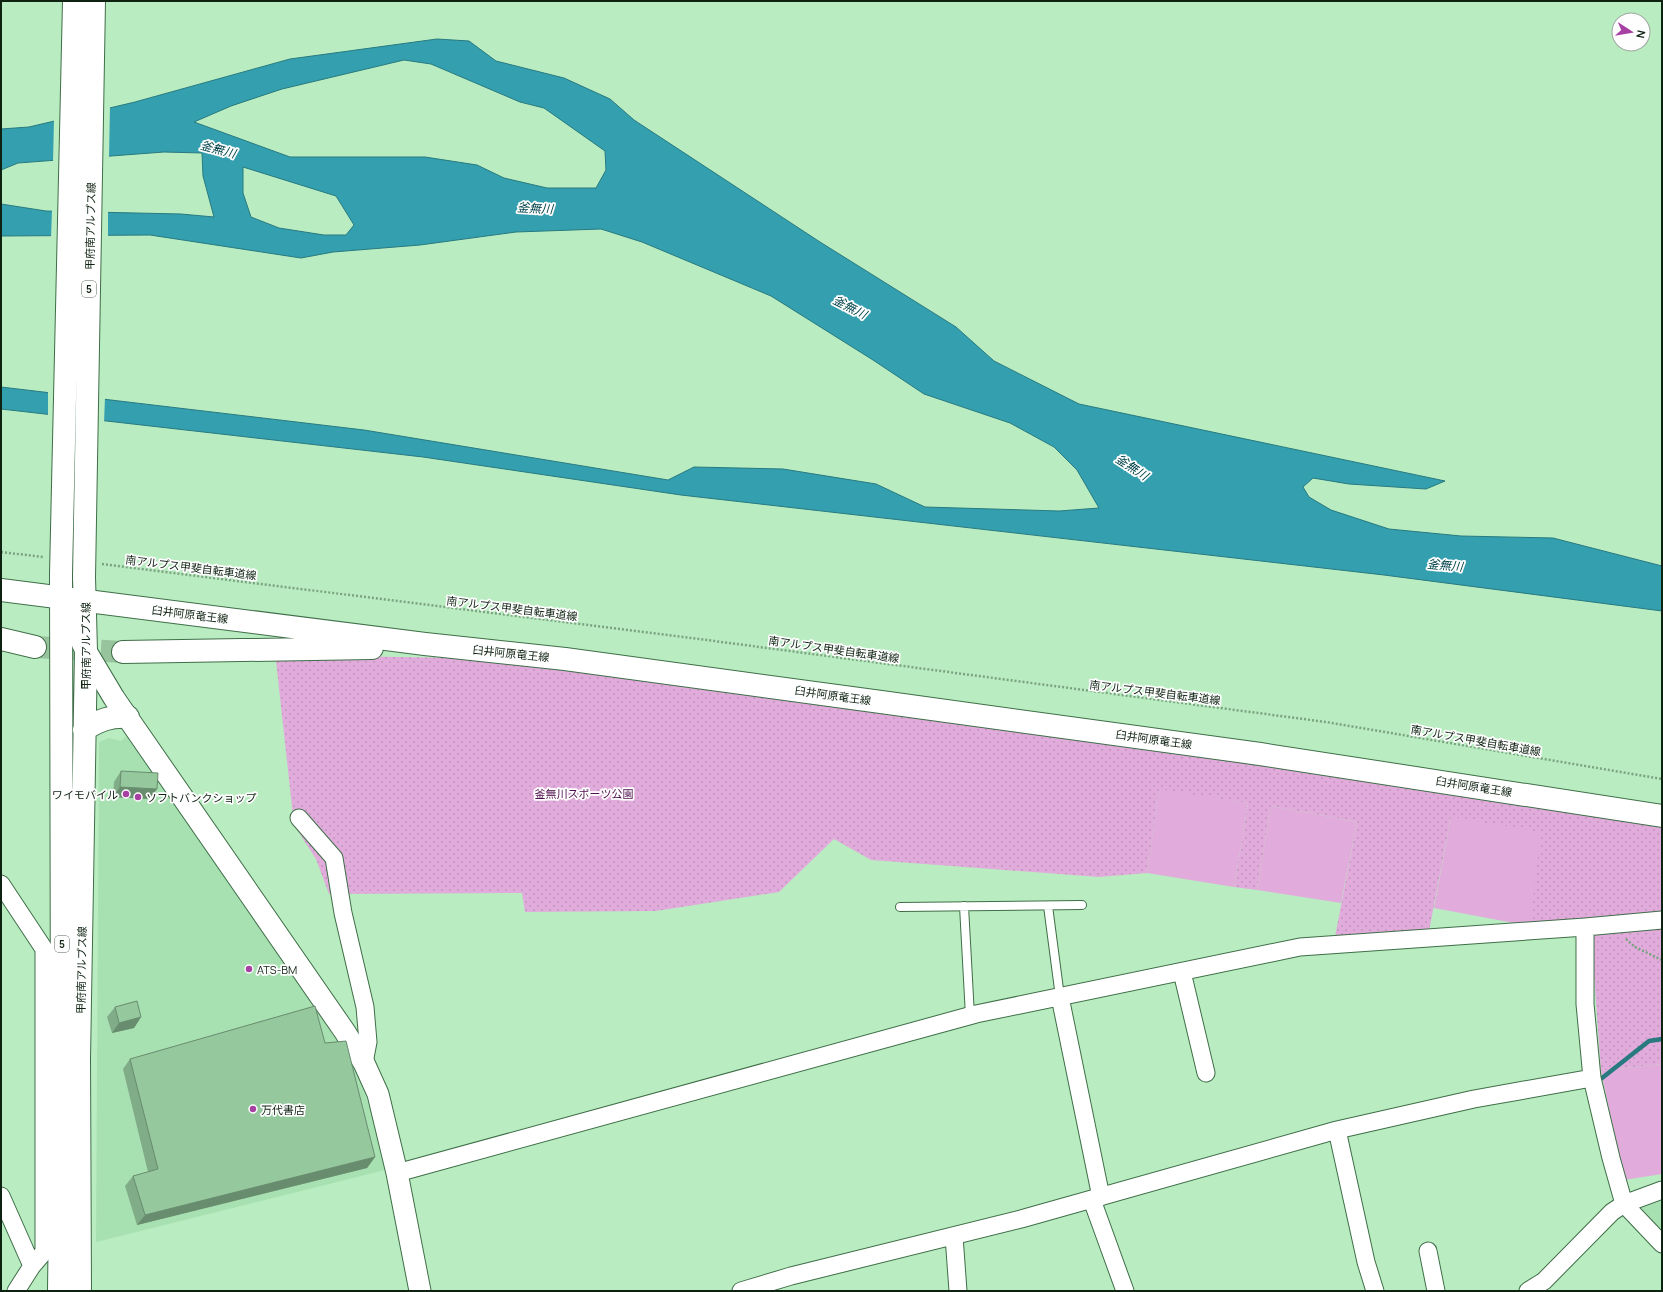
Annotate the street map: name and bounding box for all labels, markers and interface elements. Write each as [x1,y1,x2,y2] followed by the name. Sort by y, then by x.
[1611,12,1651,52] north arrow
[1633,29,1649,40] text: N
[198,136,240,162] water label: 釜無川
[82,182,98,270] street label: 甲府南アルプス線
[517,199,555,218] water label: 釜無川
[82,281,96,297] road number: 5
[830,291,872,324] water label: 釜無川
[1112,450,1153,485] water label: 釜無川
[125,552,257,582] street label: 南アルプス甲斐自転車道線
[1426,555,1466,575] water label: 釜無川
[446,593,578,623] street label: 南アルプス甲斐自転車道線
[78,602,93,690] street label: 甲府南アルプス線
[151,602,229,626] street label: 臼井阿原竜王線
[768,632,900,666] street label: 南アルプス甲斐自転車道線
[472,642,550,664] street label: 臼井阿原竜王線
[1089,677,1221,707] street label: 南アルプス甲斐自転車道線
[794,682,872,708] street label: 臼井阿原竜王線
[1410,721,1542,759] street label: 南アルプス甲斐自転車道線
[1115,726,1193,752] street label: 臼井阿原竜王線
[1435,773,1513,799] street label: 臼井阿原竜王線
[535,786,633,801] park label: 釜無川スポーツ公園
[52,787,118,802] place label: ワイモバイル
[121,789,131,799] marker: ワイモバイル
[146,790,257,805] place label: ソフトバンクショップ
[133,792,143,802] marker: ソフトバンクショップ
[73,926,89,1014] street label: 甲府南アルプス線
[55,936,69,952] road number: 5
[257,962,297,977] place label: ATS-BM
[244,964,254,974] marker: ATS-BM
[261,1102,305,1117] place label: 万代書店
[248,1104,258,1114] marker: 万代書店

